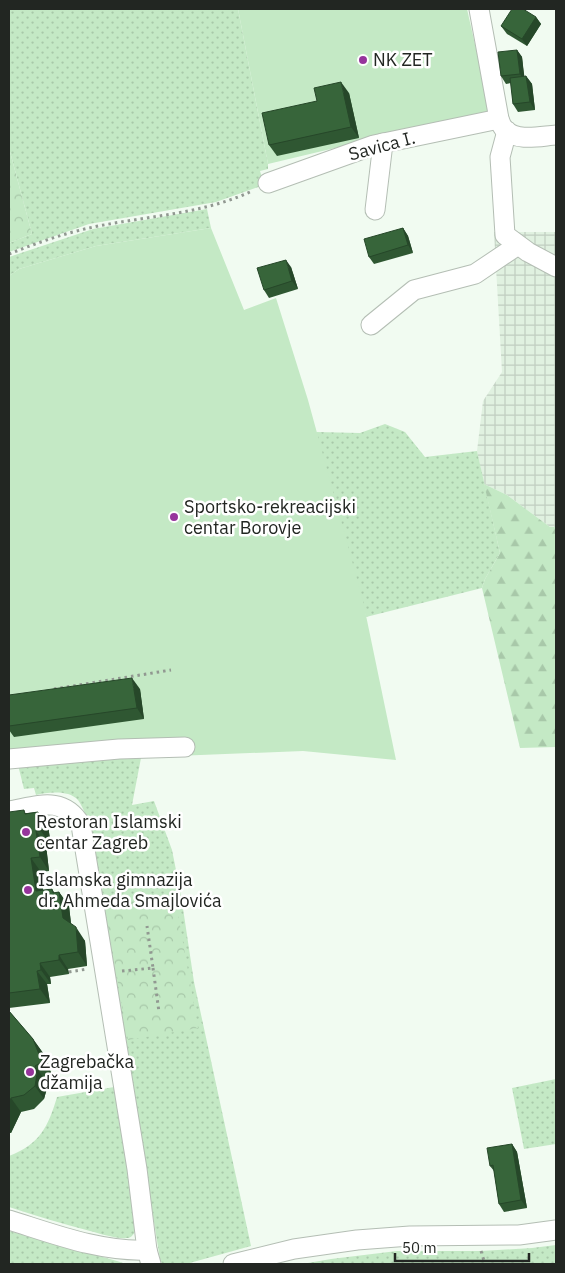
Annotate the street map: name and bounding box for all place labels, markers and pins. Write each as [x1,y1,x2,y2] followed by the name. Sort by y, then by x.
[373,48,433,71] place label: NK ZET
[357,54,369,66] marker: NK ZET
[184,495,356,539] place label: Sportsko-rekreacijski centar Borovje
[168,511,180,523] marker: Sportsko-rekreacijski centar Borovje
[36,810,182,854] place label: Restoran Islamski centar Zagreb
[20,826,32,838] marker: Restoran Islamski centar Zagreb
[38,868,222,912] place label: Islamska gimnazija dr. Ahmeda Smajlovića
[22,884,34,896] marker: Islamska gimnazija dr. Ahmeda Smajlovića
[40,1050,134,1094] place label: Zagrebačka džamija
[24,1066,36,1078] marker: Zagrebačka džamija

